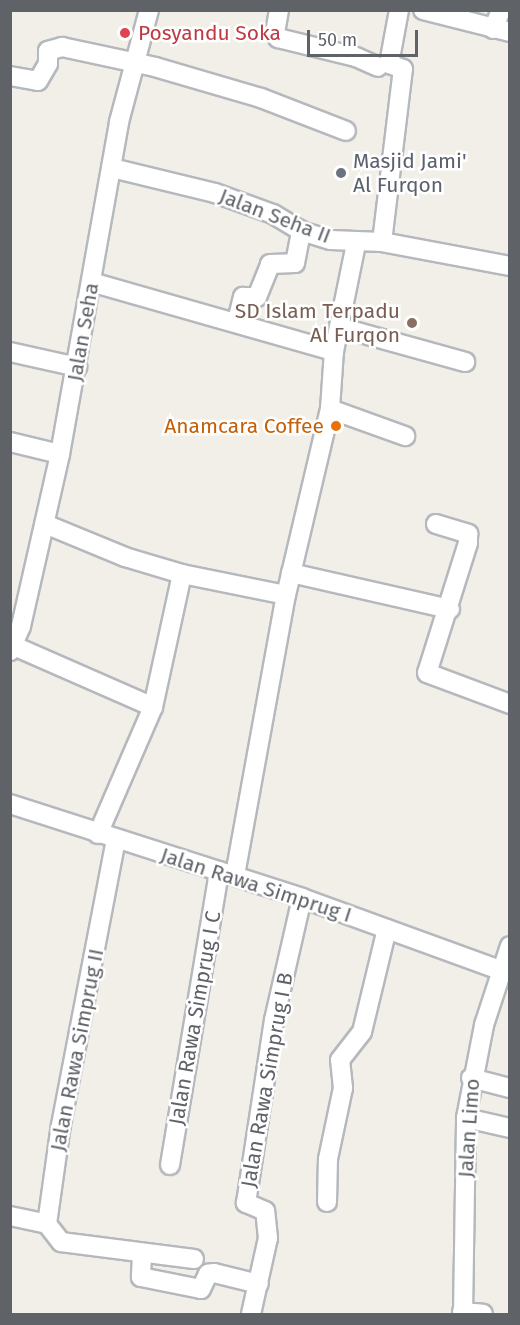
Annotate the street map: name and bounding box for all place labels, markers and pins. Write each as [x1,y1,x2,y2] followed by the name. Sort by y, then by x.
[138,20,281,46] place label: Posyandu Soka
[116,24,134,42] marker: Posyandu Soka
[353,148,467,198] place label: Masjid Jami' Al Furqon
[334,166,348,180] marker: Masjid Jami' Al Furqon
[235,298,400,348] place label: SD Islam Terpadu Al Furqon
[405,316,419,330] marker: SD Islam Terpadu Al Furqon
[164,413,324,439] place label: Anamcara Coffee
[329,419,343,433] marker: Anamcara Coffee

